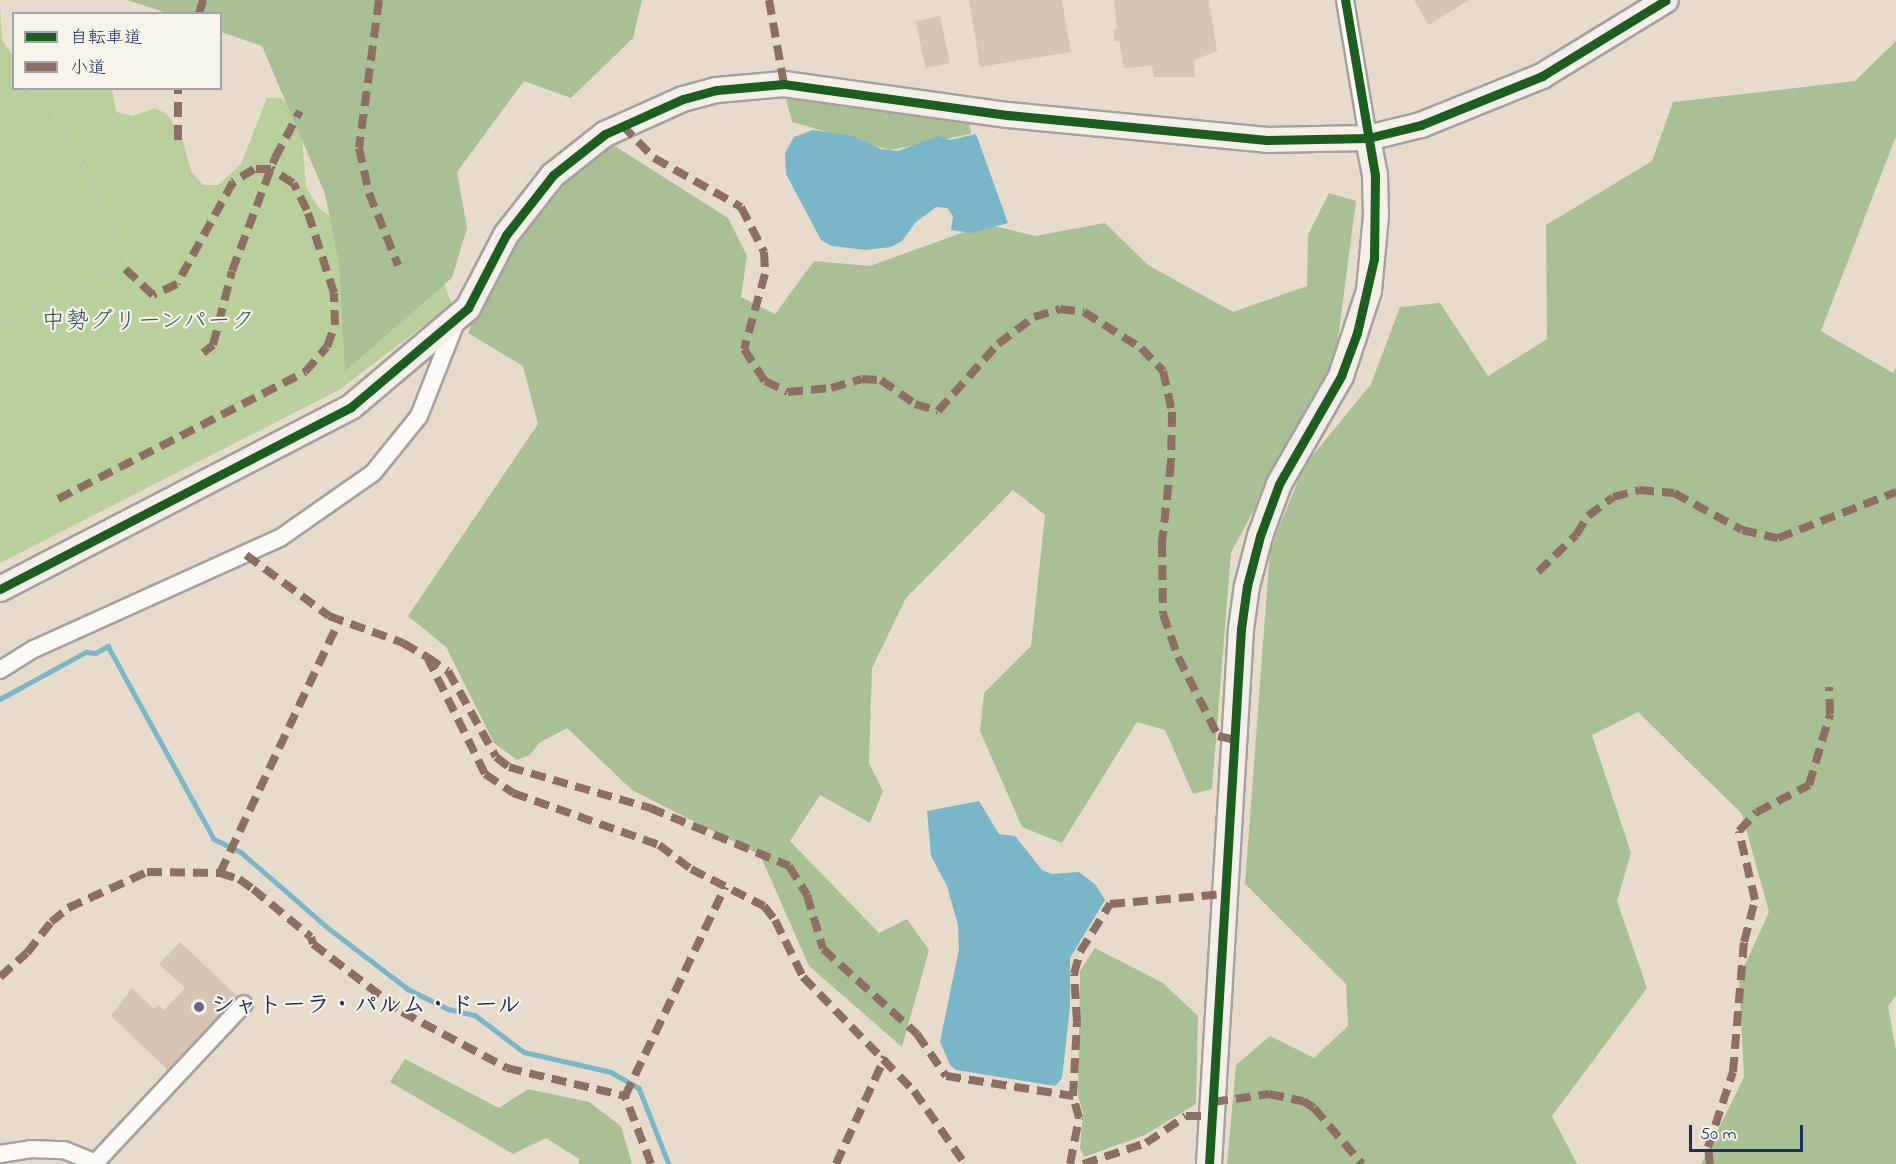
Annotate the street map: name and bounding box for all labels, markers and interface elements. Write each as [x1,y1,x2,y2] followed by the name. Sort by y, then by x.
[12,12,222,90] legend
[70,26,142,52] text: 自転車道
[70,56,106,82] text: 小道
[40,309,256,337] park label: 中勢グリーンパーク
[211,993,523,1021] place label: シャトーラ・パルム・ドール
[192,1000,206,1014] marker: シャトーラ・パルム・ドール
[1692,1113,1806,1151] scale bar
[1700,1122,1737,1148] text: 50 m

